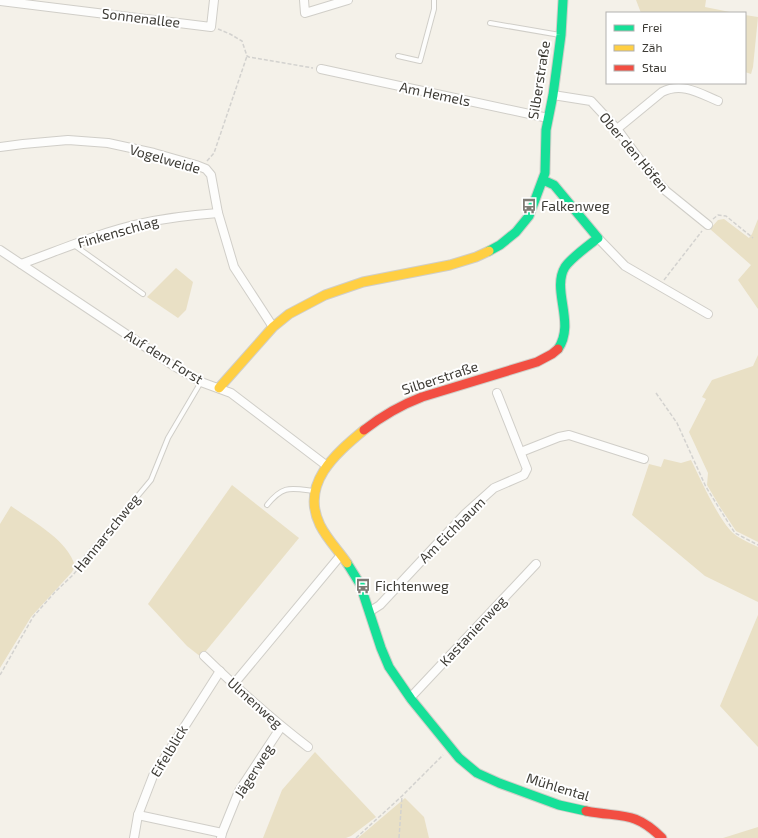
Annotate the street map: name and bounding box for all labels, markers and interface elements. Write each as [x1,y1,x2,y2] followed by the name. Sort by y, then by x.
[101,4,181,31] street label: Sonnenallee
[606,12,746,84] legend
[642,20,662,34] text: Frei
[524,39,553,120] street label: Silberstraße
[642,40,662,54] text: Zäh
[642,60,667,74] text: Stau
[398,78,472,109] street label: Am Hemels
[596,109,672,195] street label: Ober den Höfen
[128,140,203,177] street label: Vogelweide
[520,197,538,215] bus stop icon: Falkenweg
[541,197,610,214] place label: Falkenweg
[75,212,161,251] street label: Finkenschlag
[122,326,207,387] street label: Auf dem Forst
[400,357,480,398] street label: Silberstraße
[70,490,143,575] street label: Hannarschweg
[415,493,488,566] street label: Am Eichbaum
[354,577,372,595] bus stop icon: Fichtenweg
[375,577,449,594] place label: Fichtenweg
[436,592,510,669] street label: Kastanienweg
[224,673,287,732] street label: Ulmenweg
[146,722,191,780] street label: Eifelblick
[230,741,277,801] street label: Jägerweg
[524,769,593,804] street label: Mühlental

